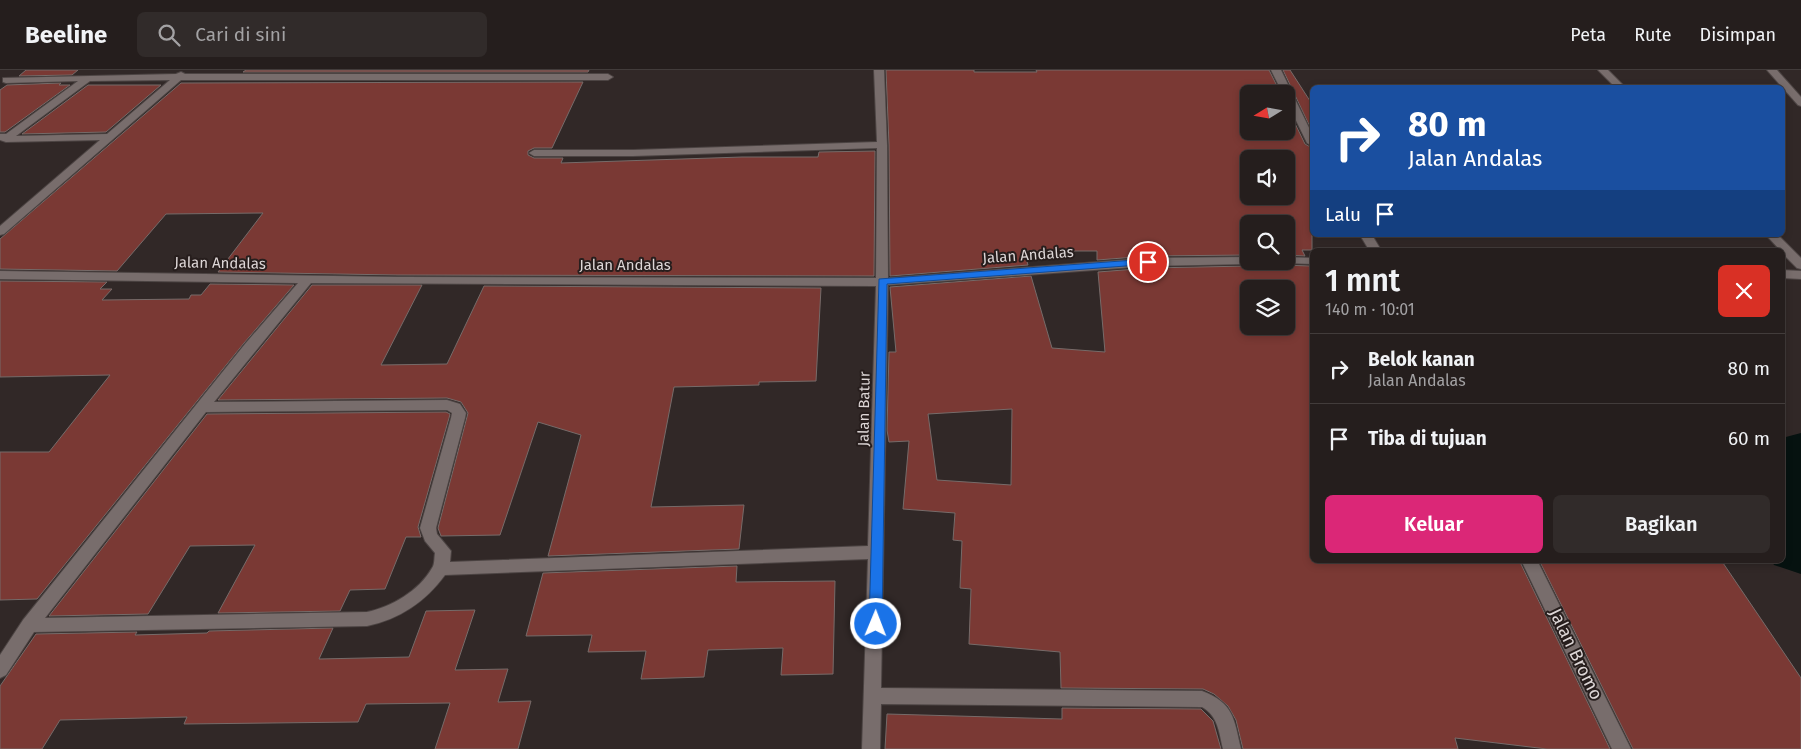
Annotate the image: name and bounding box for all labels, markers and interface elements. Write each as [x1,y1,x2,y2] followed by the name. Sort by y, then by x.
[137,12,487,57] search box
[25,21,107,49] text: Beeline
[155,21,183,49] icon: search
[195,23,286,46] text: Cari di sini
[1570,24,1606,46] text: Peta
[1634,24,1672,46] text: Rute
[1700,24,1776,46] text: Disimpan
[1240,85,1295,140] north arrow
[1240,85,1295,335] map controls
[1408,103,1487,145] text: 80 m
[1325,105,1390,170] icon: right
[1408,145,1542,172] text: Jalan Andalas
[1240,150,1295,205] button: sound
[1371,200,1399,228] icon: arrive
[1325,203,1361,226] text: Lalu
[1240,215,1295,270] button: search
[1127,241,1169,283] pin
[982,243,1074,267] street label: Jalan Andalas
[1134,248,1162,276] icon: arrive
[174,253,266,273] street label: Jalan Andalas
[579,256,671,274] street label: Jalan Andalas
[1325,263,1400,299] text: 1 mnt
[1718,265,1770,317] button: close
[1240,280,1295,335] button: layers
[1325,300,1415,319] text: 140 m · 10:01
[1368,348,1475,371] text: Belok kanan
[1325,355,1353,383] icon: right
[1728,357,1770,380] text: 80 m
[854,371,874,447] street label: Jalan Batur
[1368,371,1466,390] text: Jalan Andalas
[1325,425,1353,453] icon: arrive
[1368,427,1487,450] text: Tiba di tujuan
[1728,427,1770,450] text: 60 m
[1325,495,1543,553] button: Keluar
[1553,495,1770,553] button: Bagikan
[849,597,901,649] position arrow
[1544,605,1608,703] street label: Jalan Bromo

